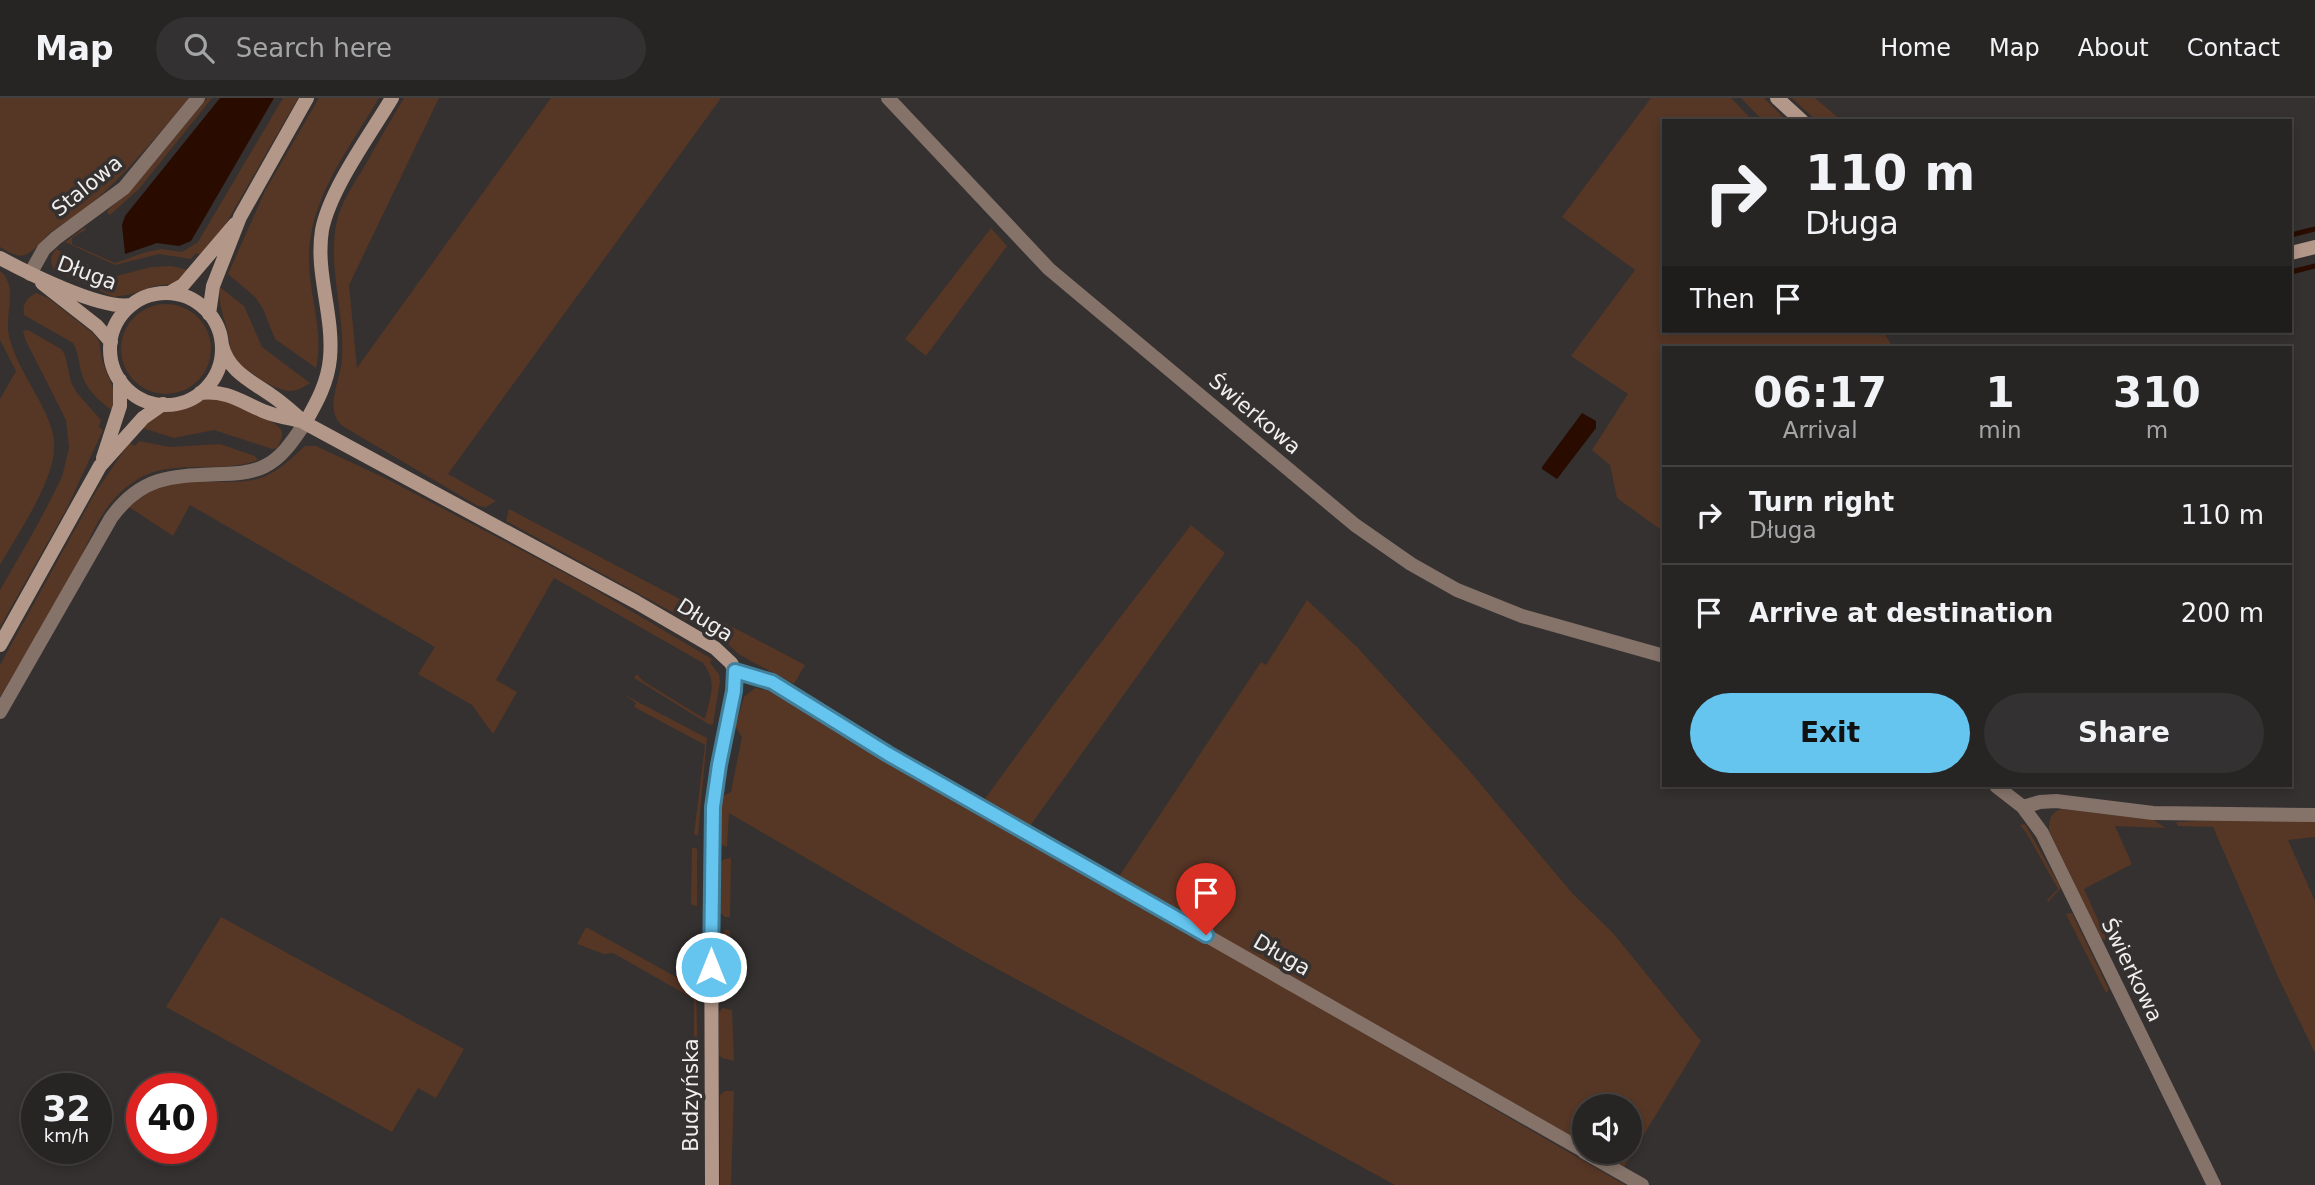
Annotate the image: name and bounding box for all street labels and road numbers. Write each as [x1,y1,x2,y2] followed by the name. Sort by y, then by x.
[47,151,127,221] street label: Stalowa
[54,251,120,295] street label: Długa
[1204,368,1306,459] street label: Świerkowa
[672,593,738,647] street label: Długa
[2097,914,2168,1026] street label: Świerkowa
[1249,929,1315,981] street label: Długa
[679,1038,703,1152] street label: Budzyńska

